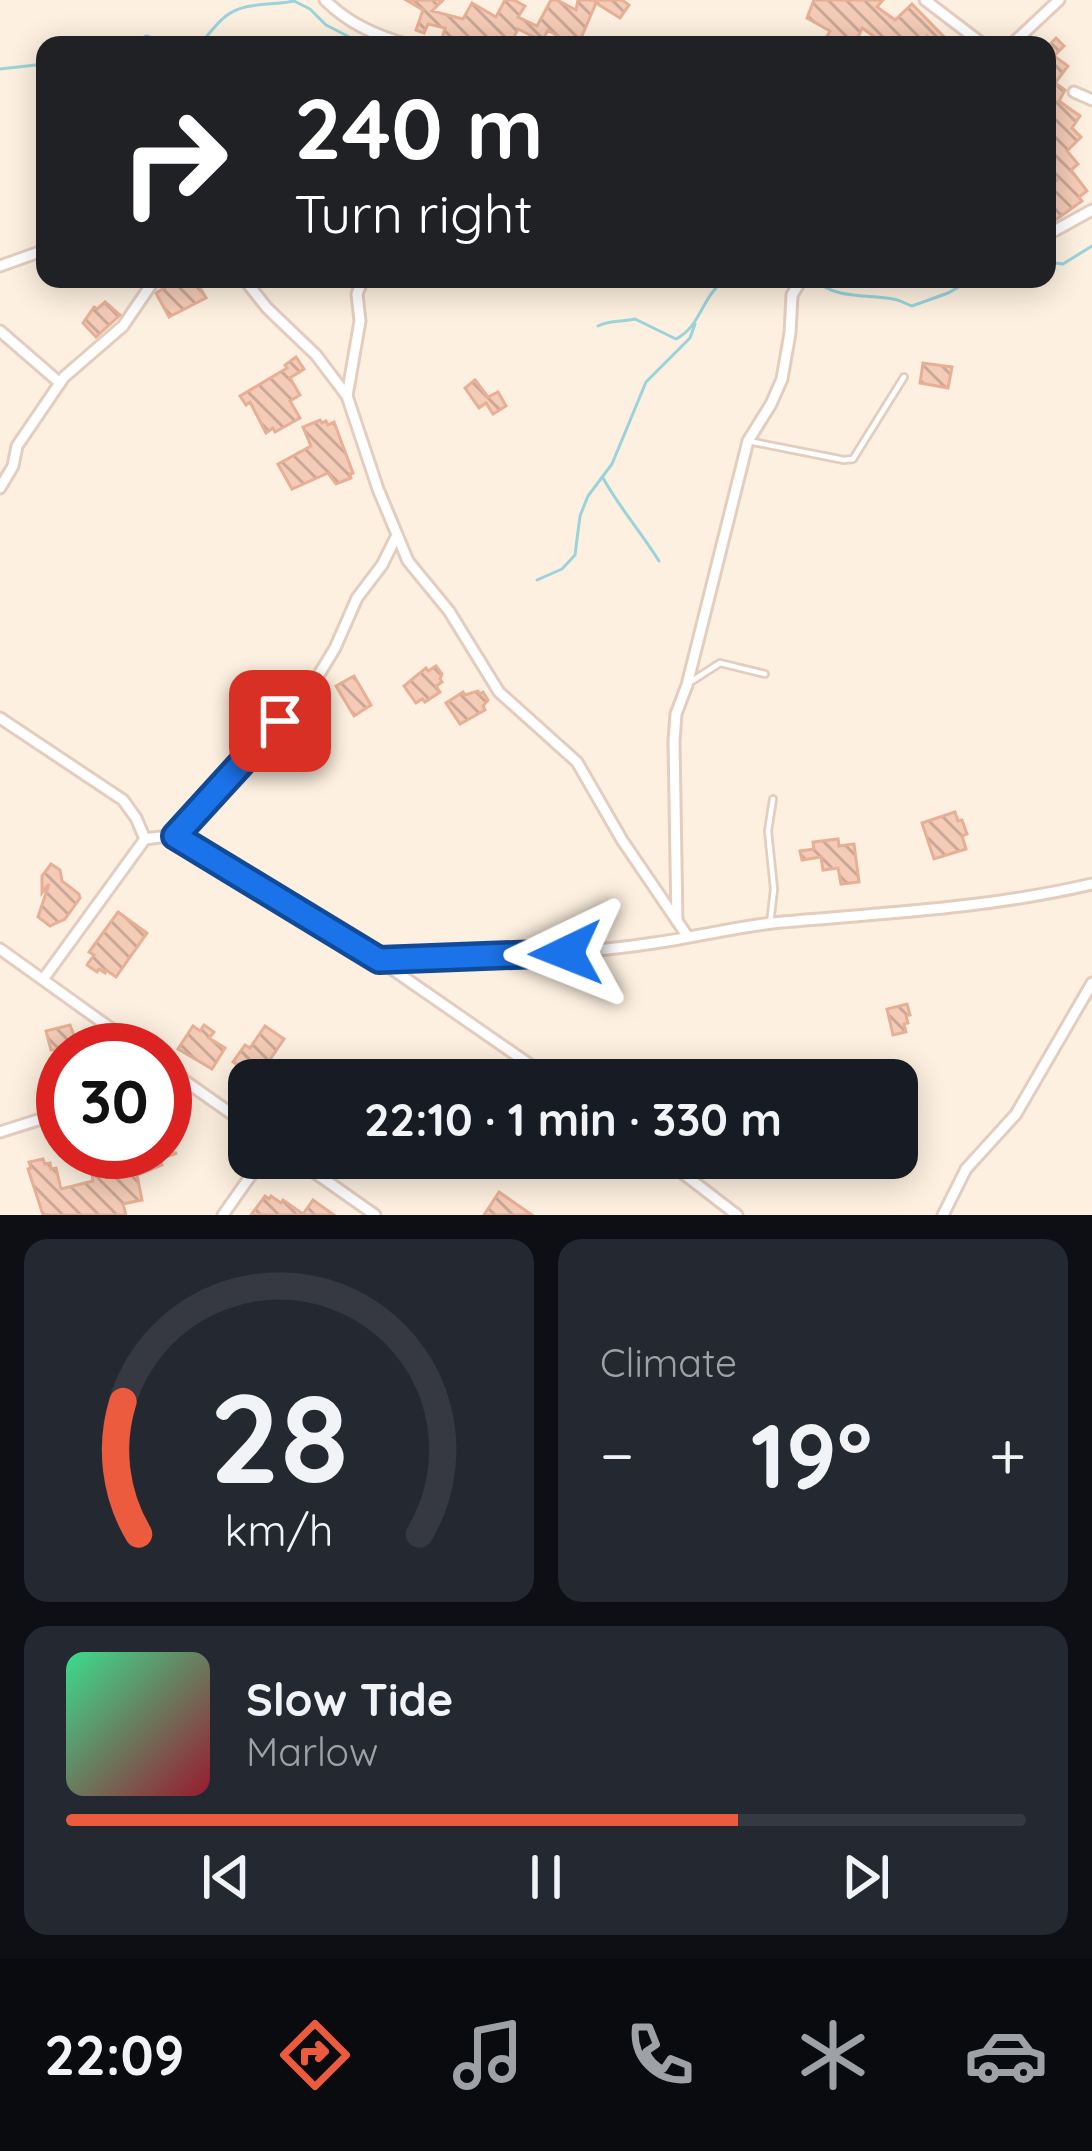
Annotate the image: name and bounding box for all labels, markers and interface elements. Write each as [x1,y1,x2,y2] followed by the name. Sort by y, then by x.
[294,75,544,180] text: 240 m
[96,84,252,240] icon: right
[294,179,533,247] text: Turn right
[229,670,331,772] pin
[247,688,313,754] icon: arrive
[503,890,629,1016] position arrow
[36,1023,192,1179] speed limit sign: 30
[364,1091,782,1147] text: 22:10 · 1 min · 330 m
[600,1338,737,1387] text: Climate
[209,1358,349,1514] text: 28
[751,1398,872,1511] text: 19°
[600,1413,634,1496] text: −
[989,1413,1026,1496] text: +
[225,1502,333,1556] text: km/h
[246,1671,453,1727] text: Slow Tide
[246,1727,378,1776] text: Marlow
[193,1844,259,1910] icon: previous
[513,1844,579,1910] icon: pause
[833,1844,899,1910] icon: next
[273,2013,357,2097] icon: directions
[446,2013,530,2097] icon: music
[618,2013,702,2097] icon: phone
[791,2013,875,2097] icon: climate
[964,2013,1048,2097] icon: car
[44,2021,184,2089] text: 22:09

